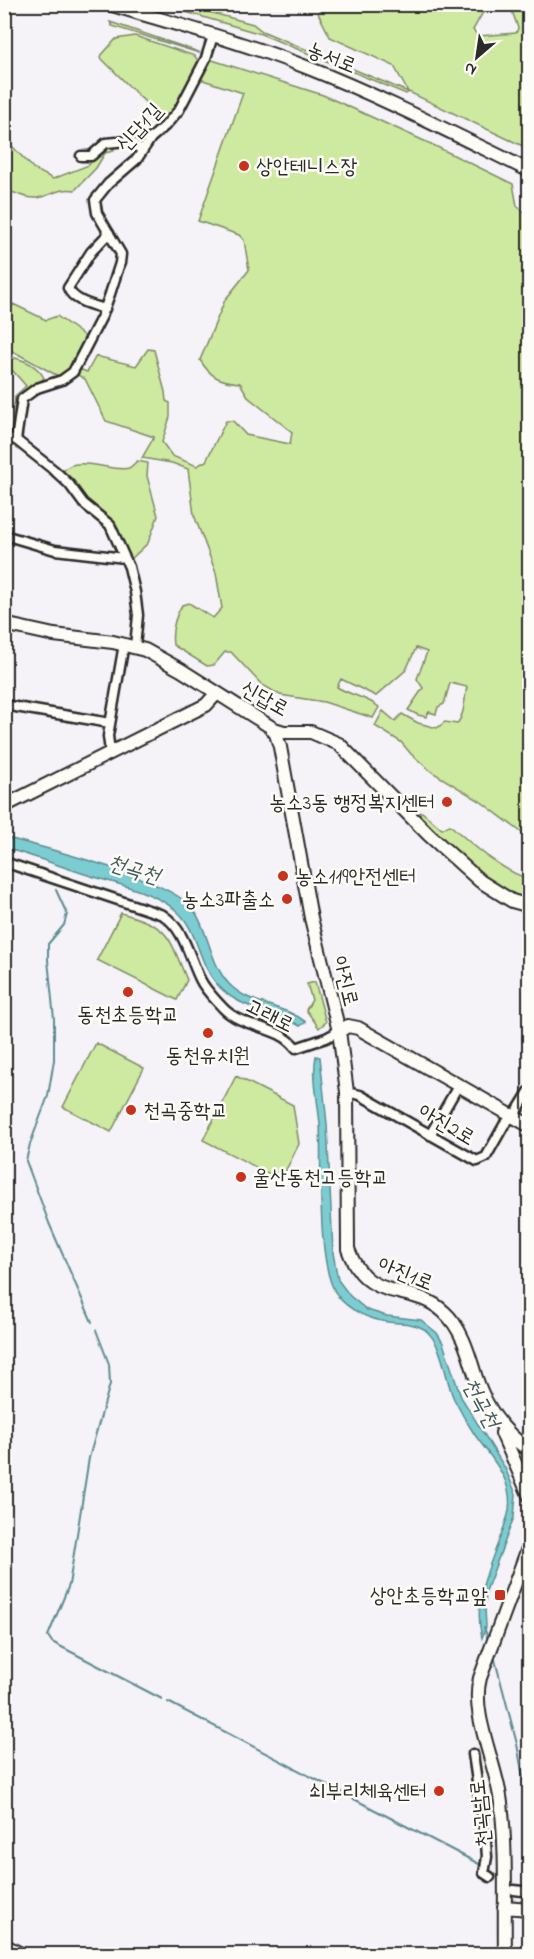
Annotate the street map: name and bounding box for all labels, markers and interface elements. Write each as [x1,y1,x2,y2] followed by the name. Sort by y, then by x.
[447,27,507,87] north arrow
[302,35,360,82] street label: 농서로
[460,55,481,81] text: N
[110,97,171,160] street label: 신답1길
[256,153,357,183] place label: 상안테니스장
[237,159,251,173] marker: 상안테니스장
[235,674,293,725] street label: 신답로
[269,789,435,819] place label: 농소3동 행정복지센터
[440,795,454,809] marker: 농소3동 행정복지센터
[103,848,165,895] water label: 천곡천
[295,863,416,893] place label: 농소119안전센터
[276,869,290,883] marker: 농소119안전센터
[182,886,275,916] place label: 농소3파출소
[280,892,294,906] marker: 농소3파출소
[323,953,365,1010] street label: 아진로
[121,985,135,999] marker: 동천초등학교
[240,992,298,1041] street label: 고래로
[77,1001,179,1031] place label: 동천초등학교
[201,1026,215,1040] marker: 동천유치원
[166,1042,250,1072] place label: 동천유치원
[143,1097,228,1127] place label: 천곡중학교
[412,1097,480,1154] street label: 아진2로
[124,1103,138,1117] marker: 천곡중학교
[253,1164,388,1194] place label: 울산동천고등학교
[234,1170,248,1184] marker: 울산동천고등학교
[373,1250,437,1300] street label: 아진1로
[453,1372,507,1436] water label: 천곡천
[370,1582,488,1612] place label: 상안초등학교앞
[493,1588,507,1602] marker: 상안초등학교앞
[309,1778,427,1808] place label: 쇠부리체육센터
[464,1778,500,1848] street label: 천곡남로
[432,1784,446,1798] marker: 쇠부리체육센터

